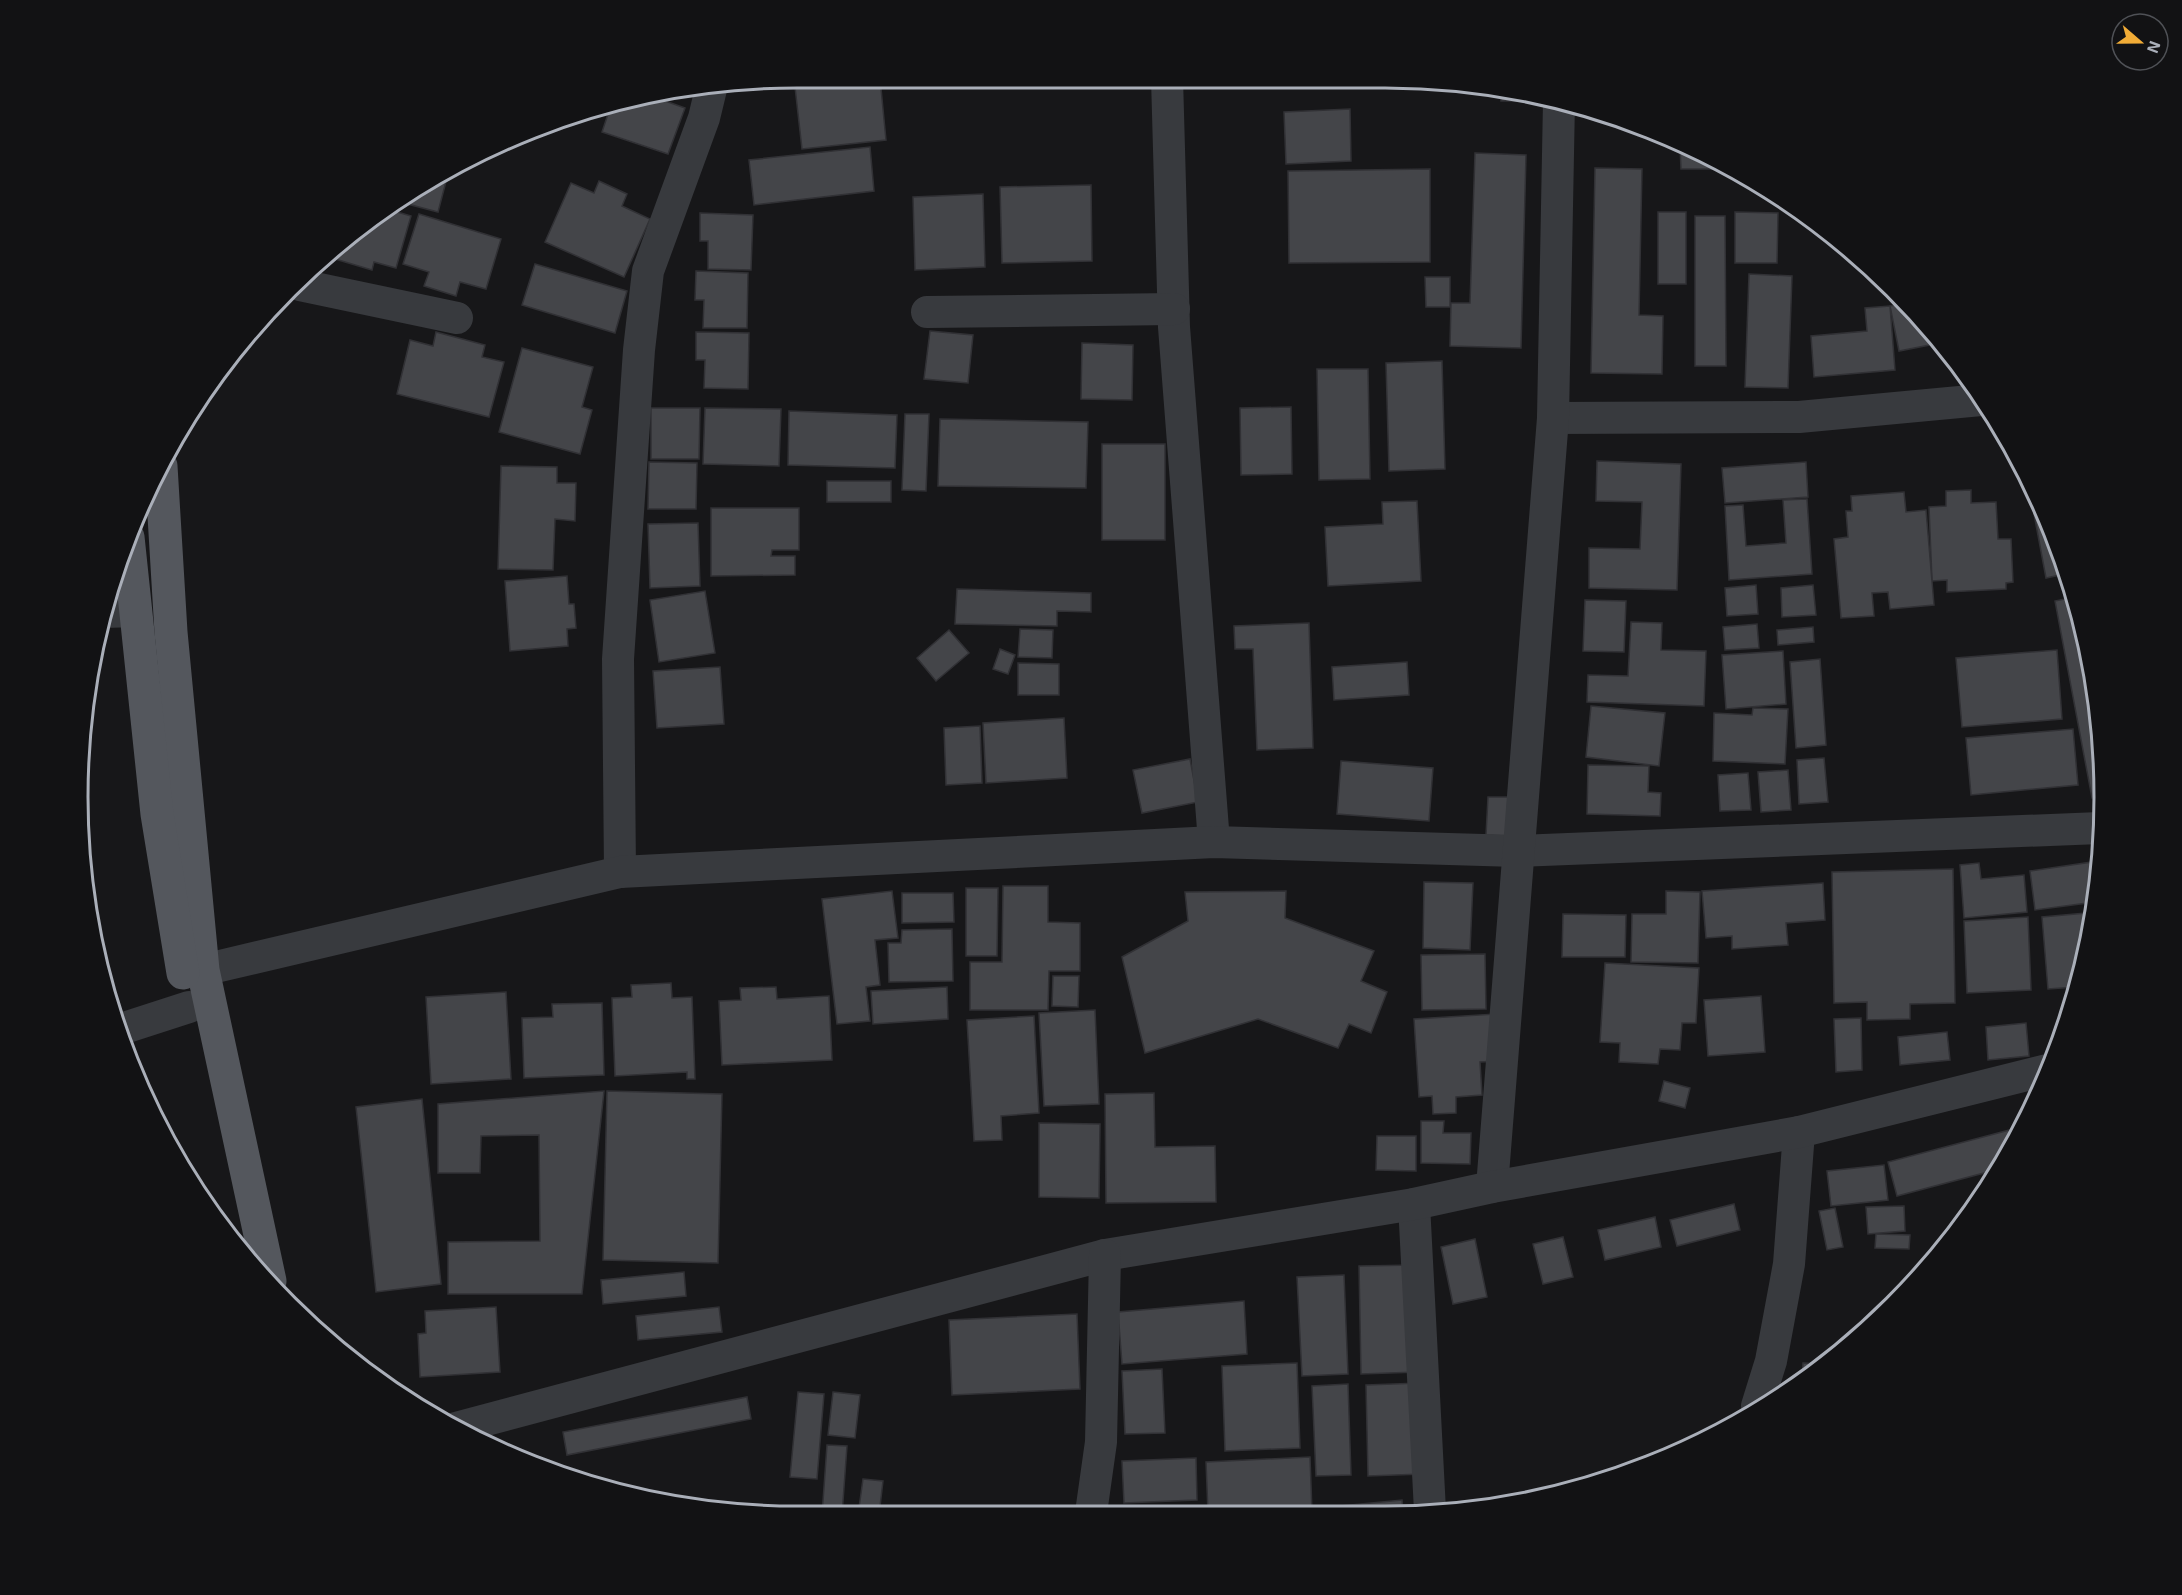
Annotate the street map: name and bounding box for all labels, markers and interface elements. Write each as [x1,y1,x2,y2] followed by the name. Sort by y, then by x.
[2110,12,2170,72] north arrow
[2144,39,2165,56] text: N

